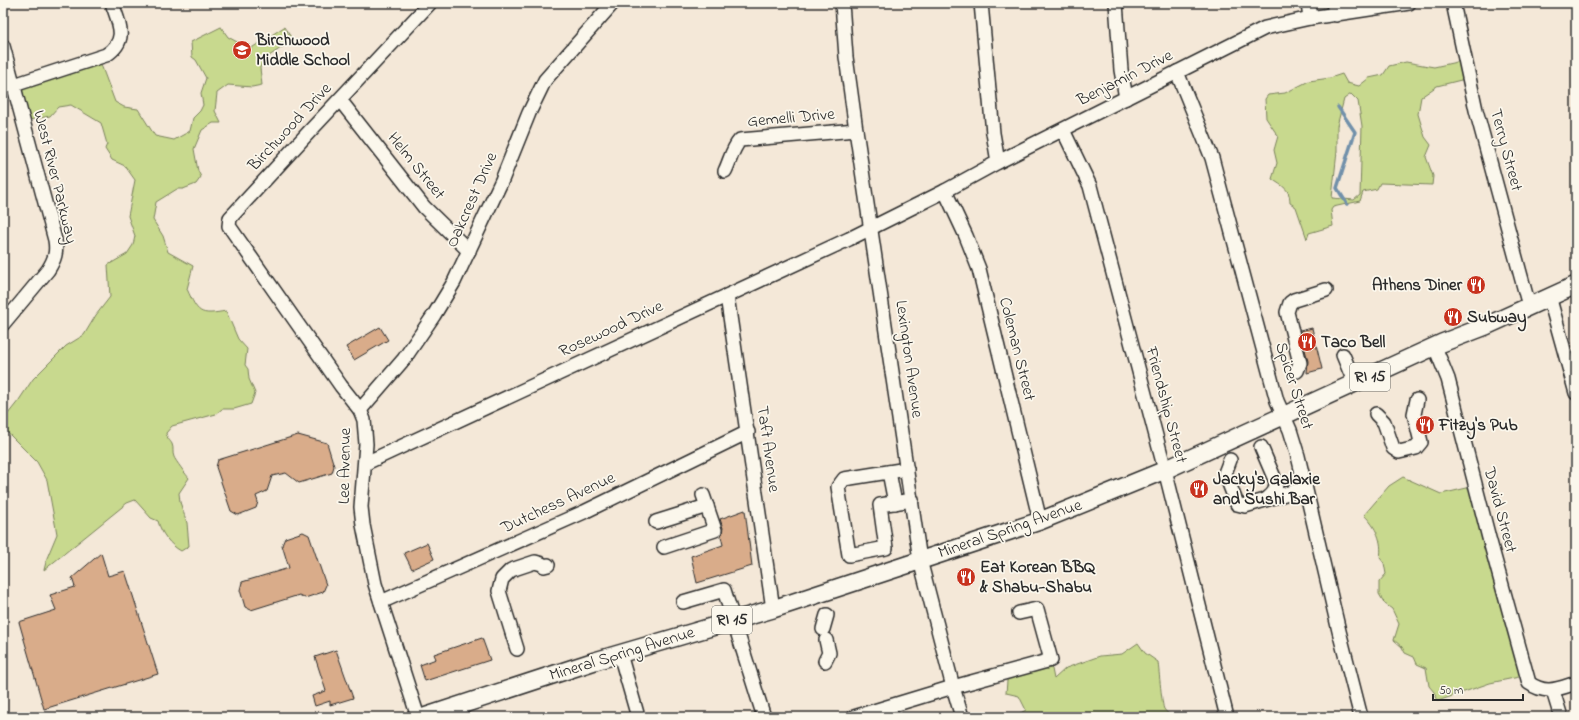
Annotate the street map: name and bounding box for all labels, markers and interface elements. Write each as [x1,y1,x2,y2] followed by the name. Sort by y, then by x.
[255,28,350,73] place label: Birchwood Middle School
[231,39,253,61] school or university icon: Birchwood Middle School
[1072,43,1178,113] street label: Benjamin Drive
[242,77,338,178] street label: Birchwood Drive
[746,102,836,134] street label: Gemelli Drive
[1482,106,1529,195] street label: Terry Street
[25,108,84,247] street label: West River Parkway
[381,127,451,205] street label: Helm Street
[440,148,504,252] street label: Oakcrest Drive
[1372,273,1463,298] place label: Athens Diner
[1465,274,1487,296] restaurant icon: Athens Diner
[555,294,668,364] street label: Rosewood Drive
[992,295,1042,404] street label: Coleman Street
[886,299,930,420] street label: Lexington Avenue
[1467,305,1527,332] place label: Subway
[1442,306,1464,328] restaurant icon: Subway
[1321,330,1385,355] place label: Taco Bell
[1296,331,1318,353] restaurant icon: Taco Bell
[1268,339,1320,433] street label: Spicer Street
[1138,343,1194,466] street label: Friendship Street
[1350,363,1390,391] road number: RI 15
[750,404,786,494] street label: Taft Avenue
[1438,413,1518,440] place label: Fitzy's Pub
[1414,414,1436,436] restaurant icon: Fitzy's Pub
[332,427,358,505] street label: Lee Avenue
[1476,463,1524,556] street label: David Street
[496,465,620,541] street label: Dutchess Avenue
[1213,467,1321,512] place label: Jacky's Galaxie and Sushi Bar
[1188,478,1210,500] restaurant icon: Jacky's Galaxie and Sushi Bar
[935,493,1086,567] street label: Mineral Spring Avenue
[979,555,1096,600] place label: Eat Korean BBQ & Shabu-Shabu
[955,566,977,588] restaurant icon: Eat Korean BBQ & Shabu-Shabu
[712,606,752,634] road number: RI 15
[546,620,699,690] street label: Mineral Spring Avenue
[1433,676,1523,702] scale bar
[1439,682,1463,700] text: 50 m

